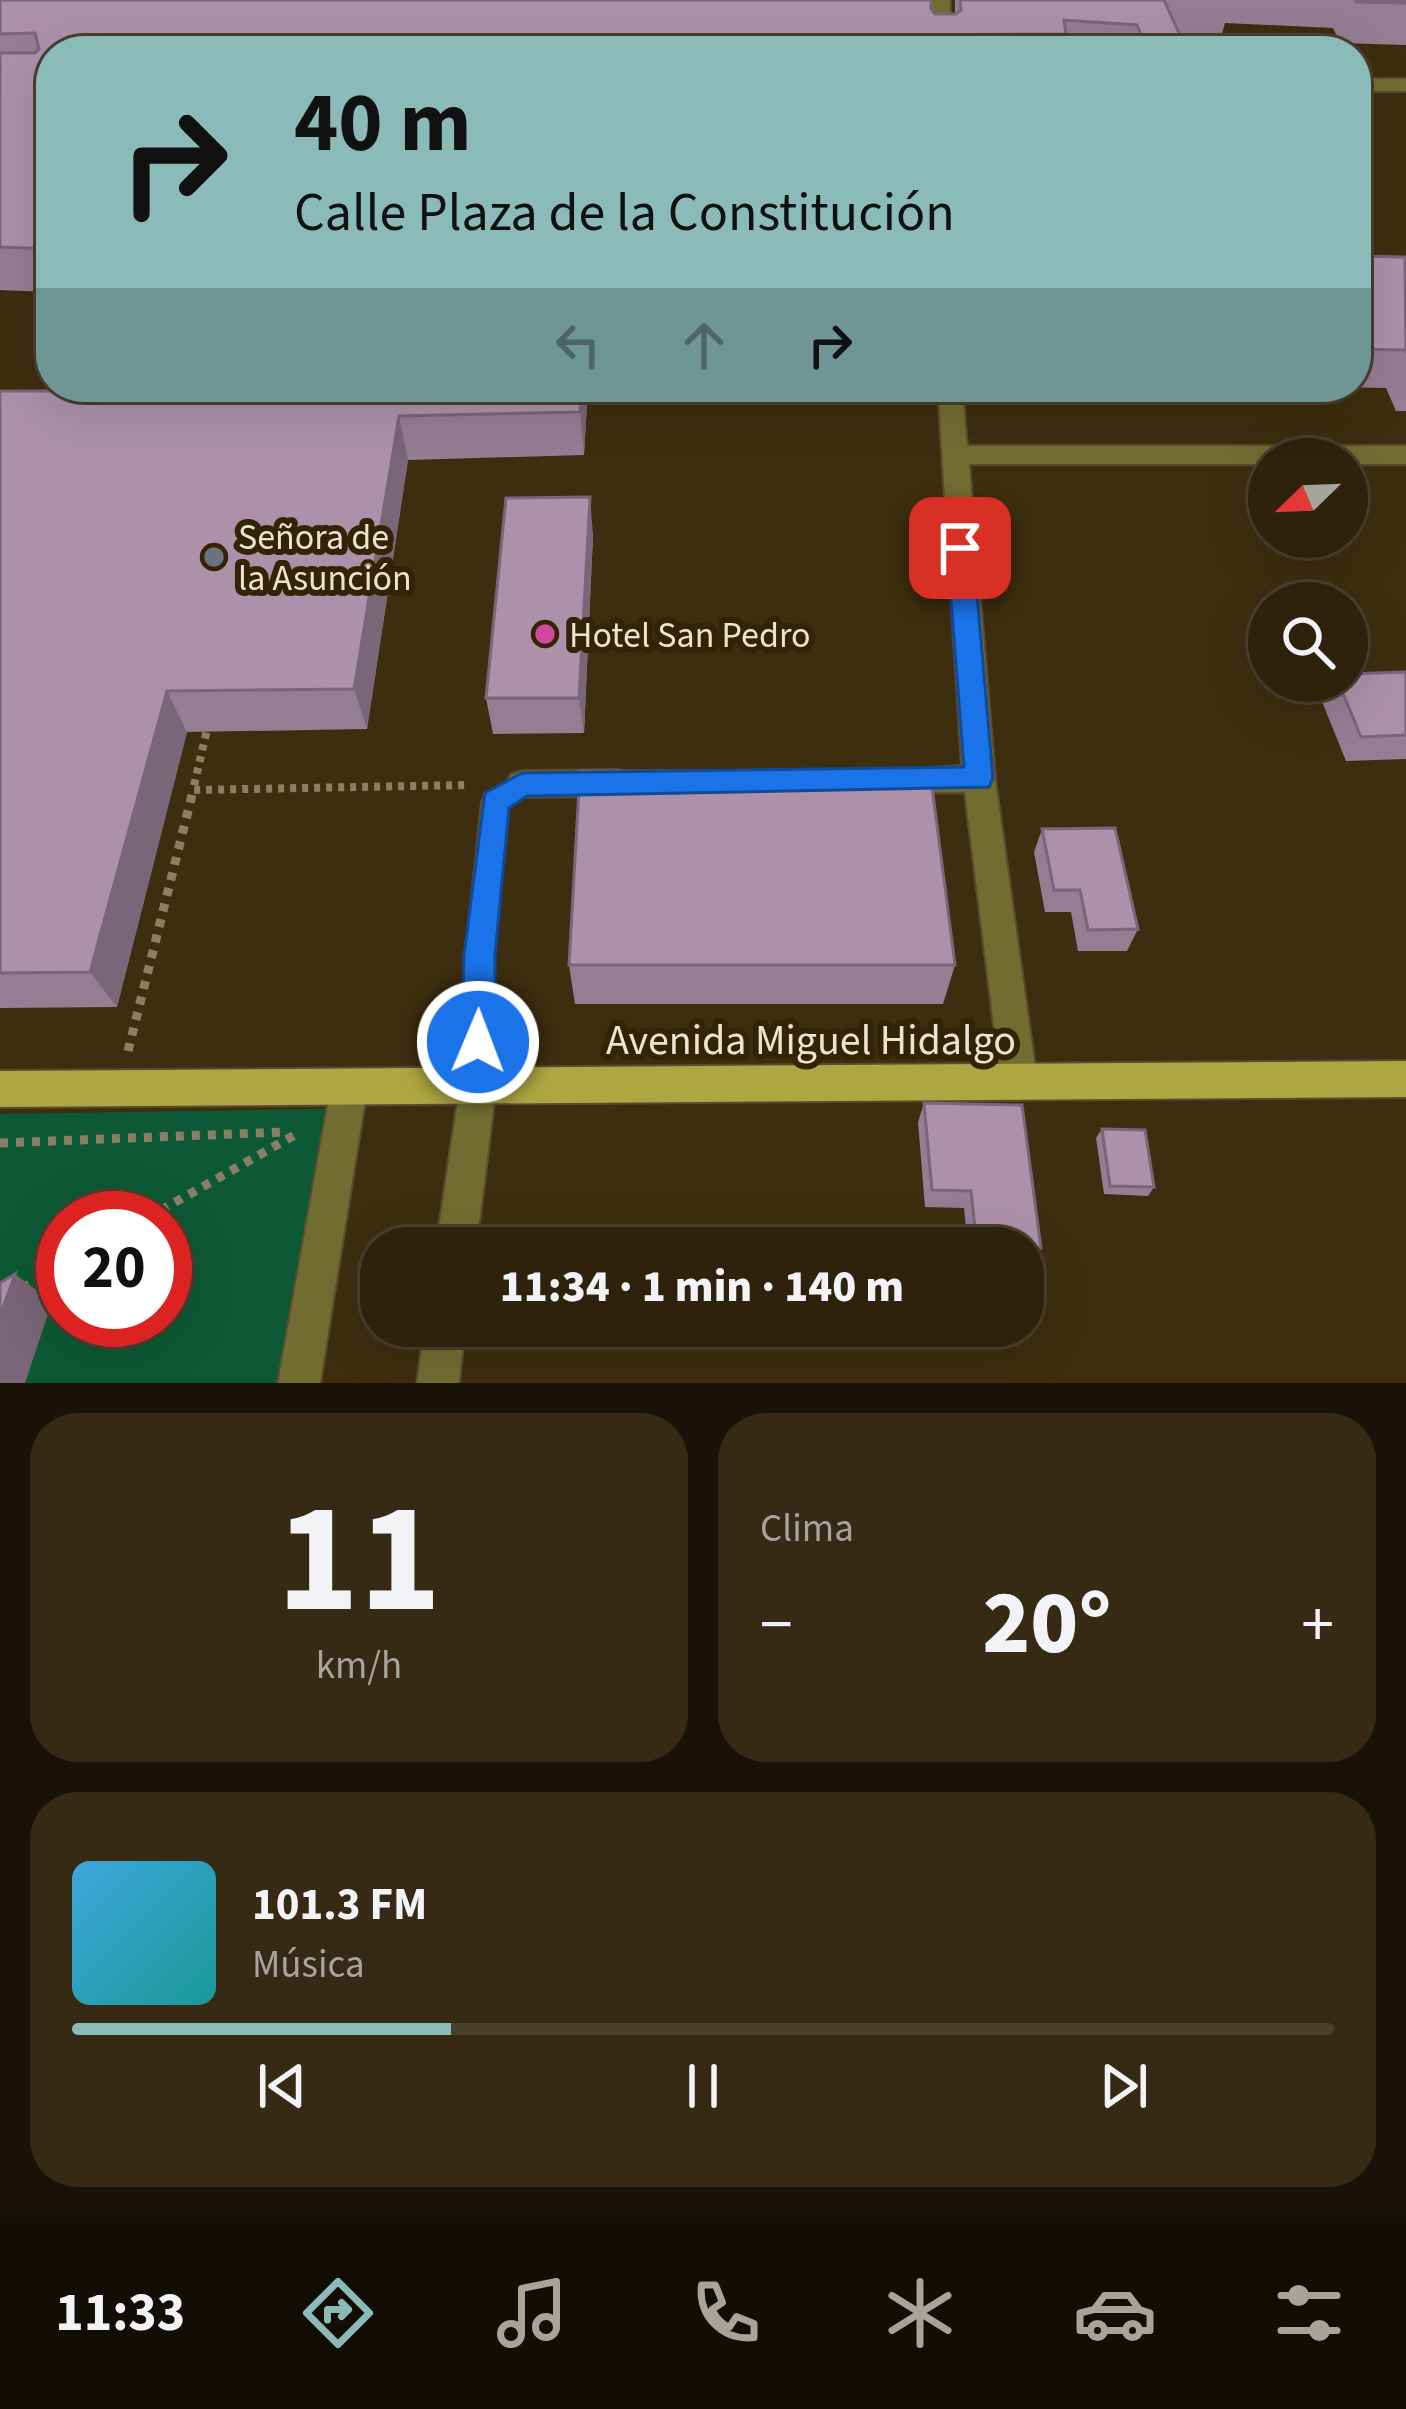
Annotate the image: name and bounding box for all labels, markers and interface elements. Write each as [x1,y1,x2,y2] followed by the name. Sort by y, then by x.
[294,64,472,184] text: 40 m
[96,84,252,240] icon: right
[294,175,955,252] text: Calle Plaza de la Constitución
[545,312,611,378] icon: left
[671,312,737,378] icon: ahead
[797,312,863,378] icon: right
[1248,438,1368,558] north arrow
[1248,438,1368,702] map controls
[909,497,1011,599] pin
[238,512,412,604] place label: Señora de la Asunción
[927,515,993,581] icon: arrive
[201,544,227,570] marker: Señora de la Asunción
[1248,582,1368,702] button: search
[569,610,811,661] place label: Hotel San Pedro
[532,621,558,647] marker: Hotel San Pedro
[415,979,541,1105] position arrow
[606,1011,1016,1071] street label: Avenida Miguel Hidalgo
[36,1191,192,1347] speed limit sign: 20
[500,1255,904,1319] text: 11:34 · 1 min · 140 m
[277,1449,441,1671] text: 11
[760,1501,854,1557] text: Clima
[982,1560,1112,1688] text: 20°
[760,1578,793,1672] text: −
[1301,1578,1334,1672] text: +
[316,1638,402,1694] text: km/h
[252,1873,427,1937] text: 101.3 FM
[252,1937,365,1993] text: Música
[249,2053,315,2119] icon: previous
[670,2053,736,2119] icon: pause
[1091,2053,1157,2119] icon: next
[296,2271,380,2355] icon: directions
[490,2271,574,2355] icon: music
[684,2271,768,2355] icon: phone
[878,2271,962,2355] icon: climate
[1073,2271,1157,2355] icon: car
[1267,2271,1351,2355] icon: filters
[55,2275,185,2352] text: 11:33

